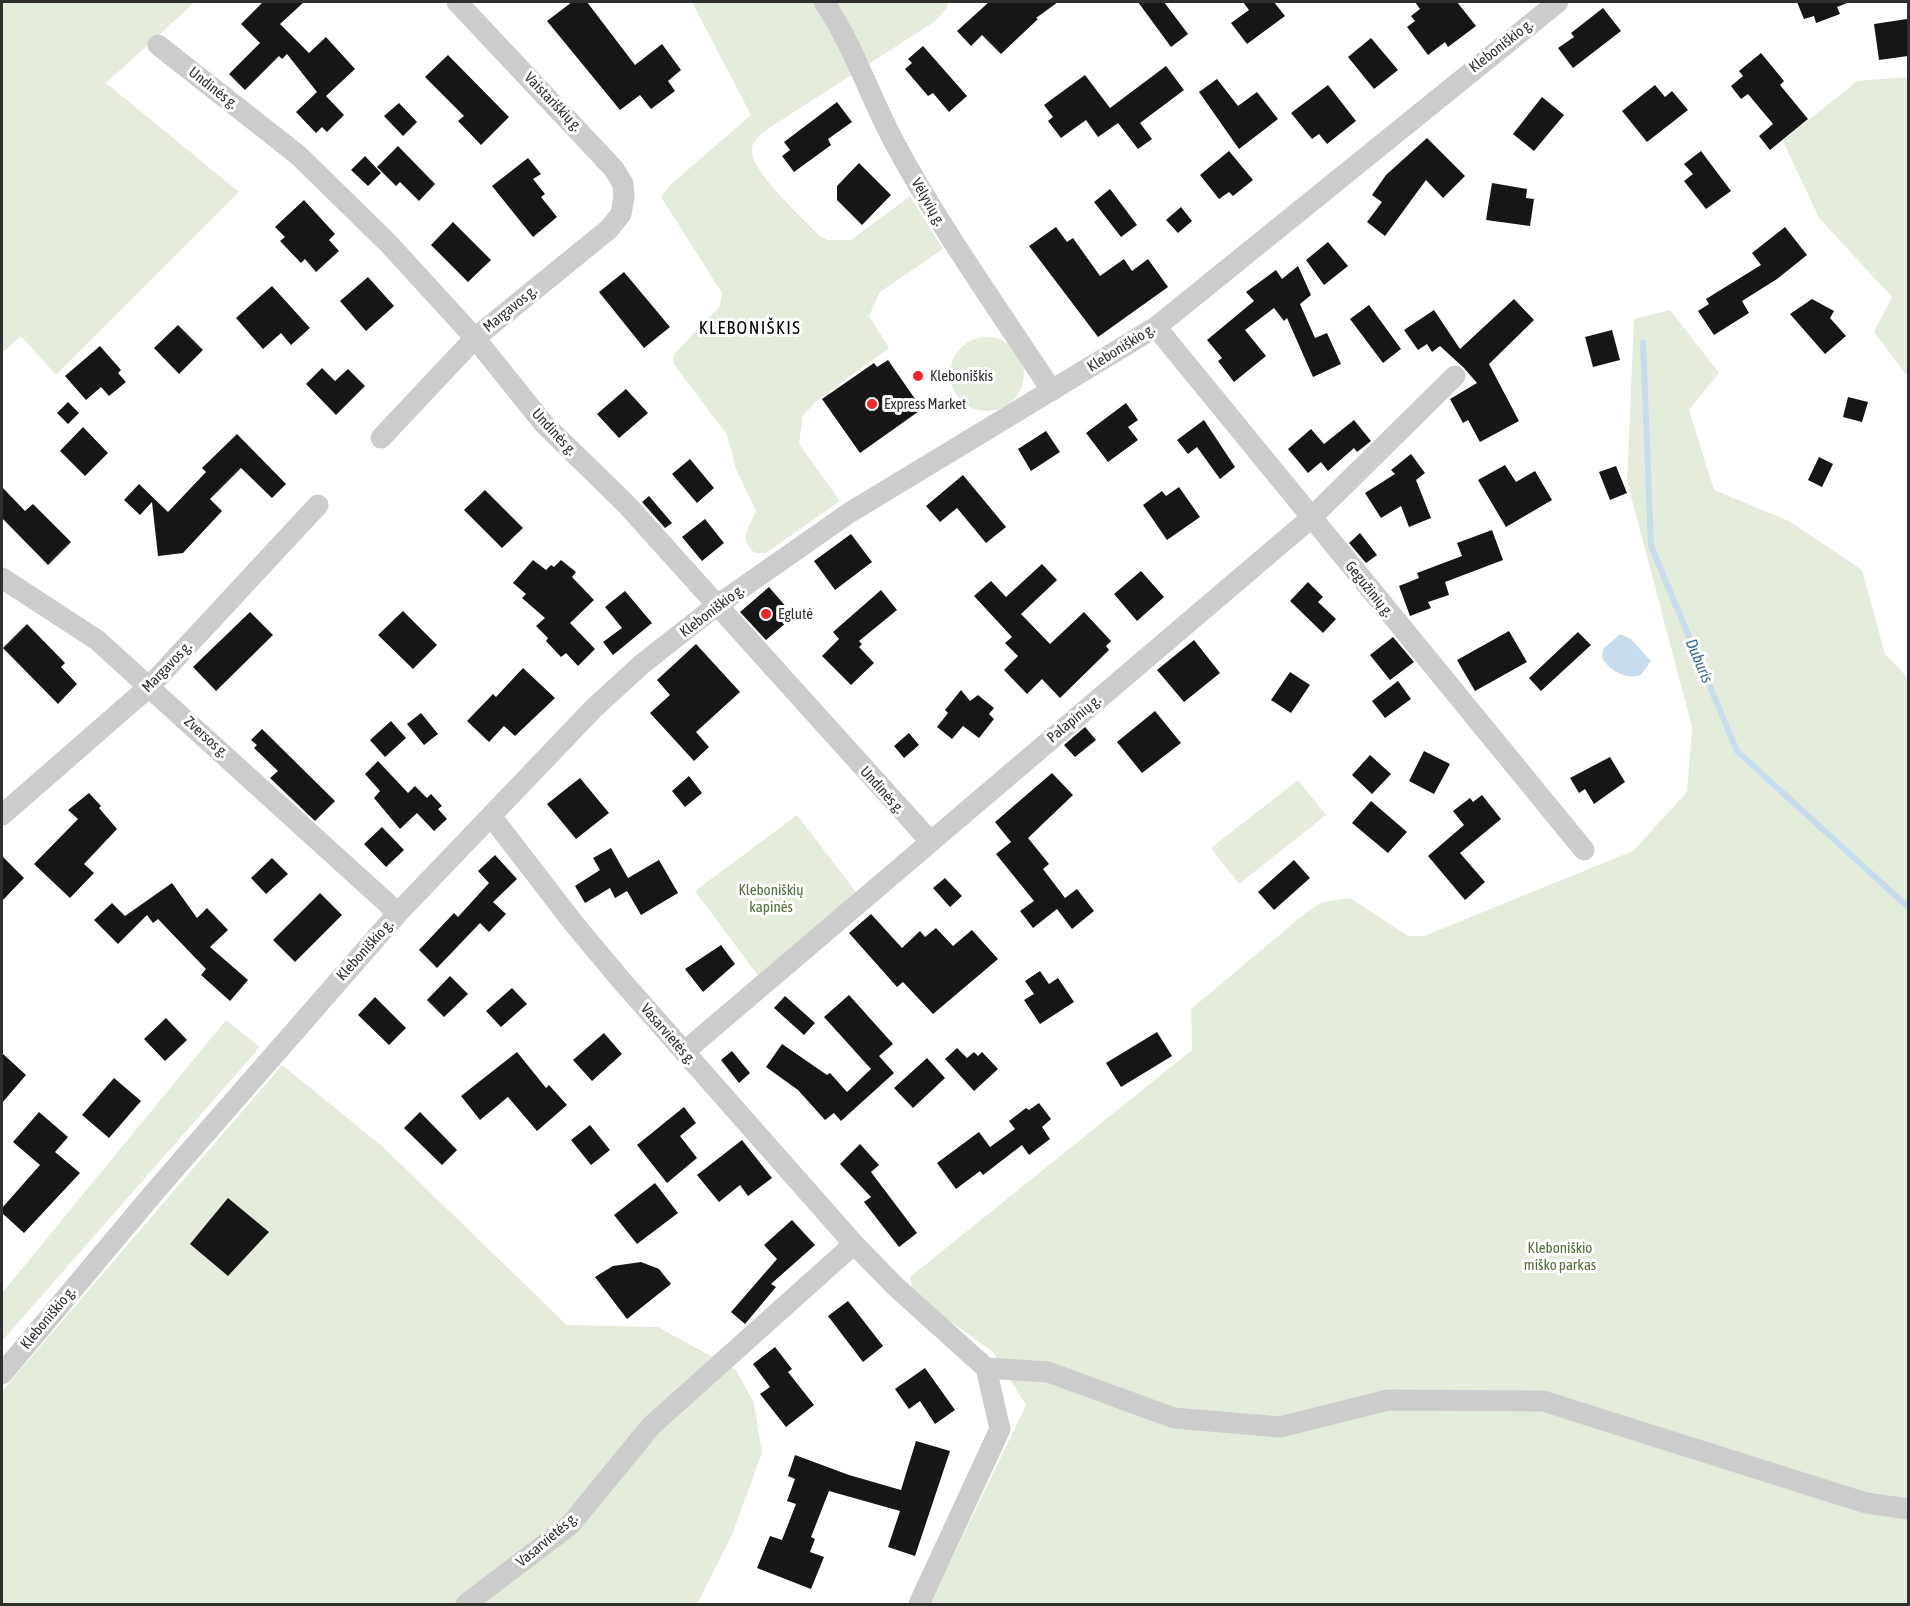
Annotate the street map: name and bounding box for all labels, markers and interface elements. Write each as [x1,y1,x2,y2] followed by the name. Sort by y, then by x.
[1466,16,1536,76] street label: Kleboniškio g.
[185,63,241,113] street label: Undinės g.
[520,69,586,135] street label: Vaistariškių g.
[907,175,949,229] street label: Vėlyvių g.
[480,282,540,336] street label: Margavos g.
[699,317,801,339] district label: KLEBONIŠKIS
[1084,320,1158,376] street label: Kleboniškio g.
[930,367,993,385] place label: Kleboniškis
[911,369,925,383] marker: Kleboniškis
[884,395,966,413] place label: Express Market
[865,397,879,411] marker: Express Market
[528,405,580,459] street label: Undinės g.
[1341,558,1397,620] street label: Gegužinių g.
[676,581,748,641] street label: Kleboniškio g.
[778,605,813,623] place label: Eglutė
[759,607,773,621] marker: Eglutė
[1681,636,1717,686] water label: Duburis
[138,638,196,696] street label: Margavos g.
[1043,691,1105,747] street label: Palapinių g.
[180,713,232,761] street label: Zversos g.
[856,763,908,817] street label: Undinės g.
[738,881,804,916] park label: Kleboniškių kapinės
[333,916,397,984] street label: Kleboniškio g.
[637,1000,699,1068] street label: Vasarvietės g.
[1524,1239,1596,1274] park label: Kleboniškio miško parkas
[17,1283,79,1353] street label: Kleboniškio g.
[513,1509,581,1571] street label: Vasarvietės g.

